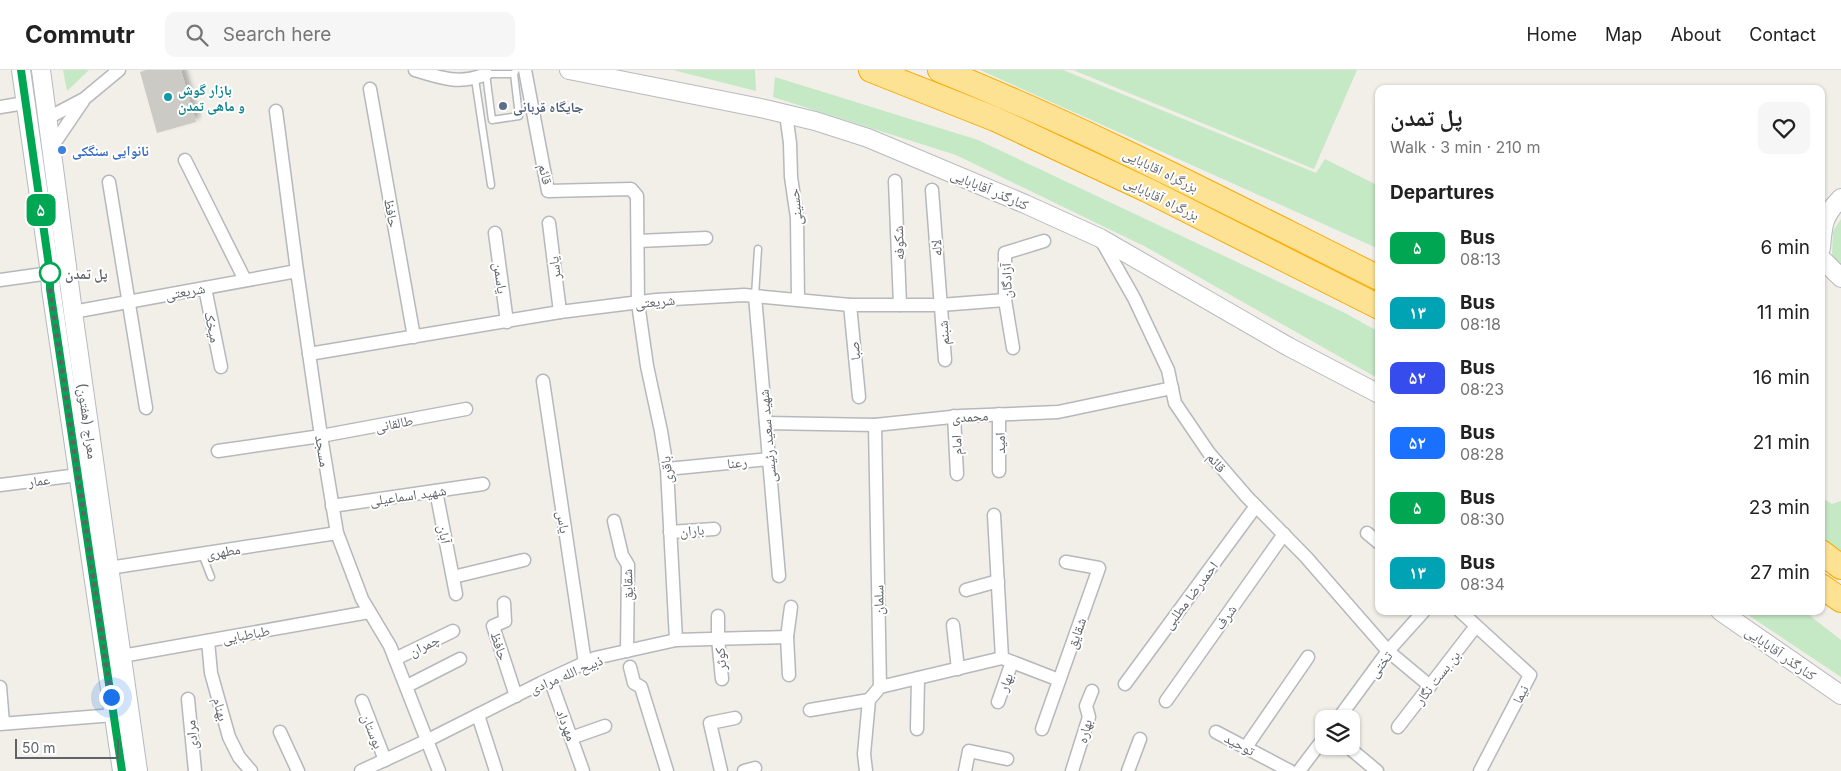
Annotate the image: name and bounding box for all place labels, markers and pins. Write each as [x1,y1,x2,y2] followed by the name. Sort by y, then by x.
[178,81,245,115] place label: بازار گوش و ماهی تمدن
[162,91,174,103] marker: بازار گوش و ماهی تمدن
[513,98,584,116] place label: جایگاه قربانی
[497,100,509,112] marker: جایگاه قربانی
[72,142,149,160] place label: نانوایی سنگکی
[56,144,68,156] marker: نانوایی سنگکی
[39,262,61,284] marker: پل تمدن
[65,265,108,283] place label: پل تمدن

